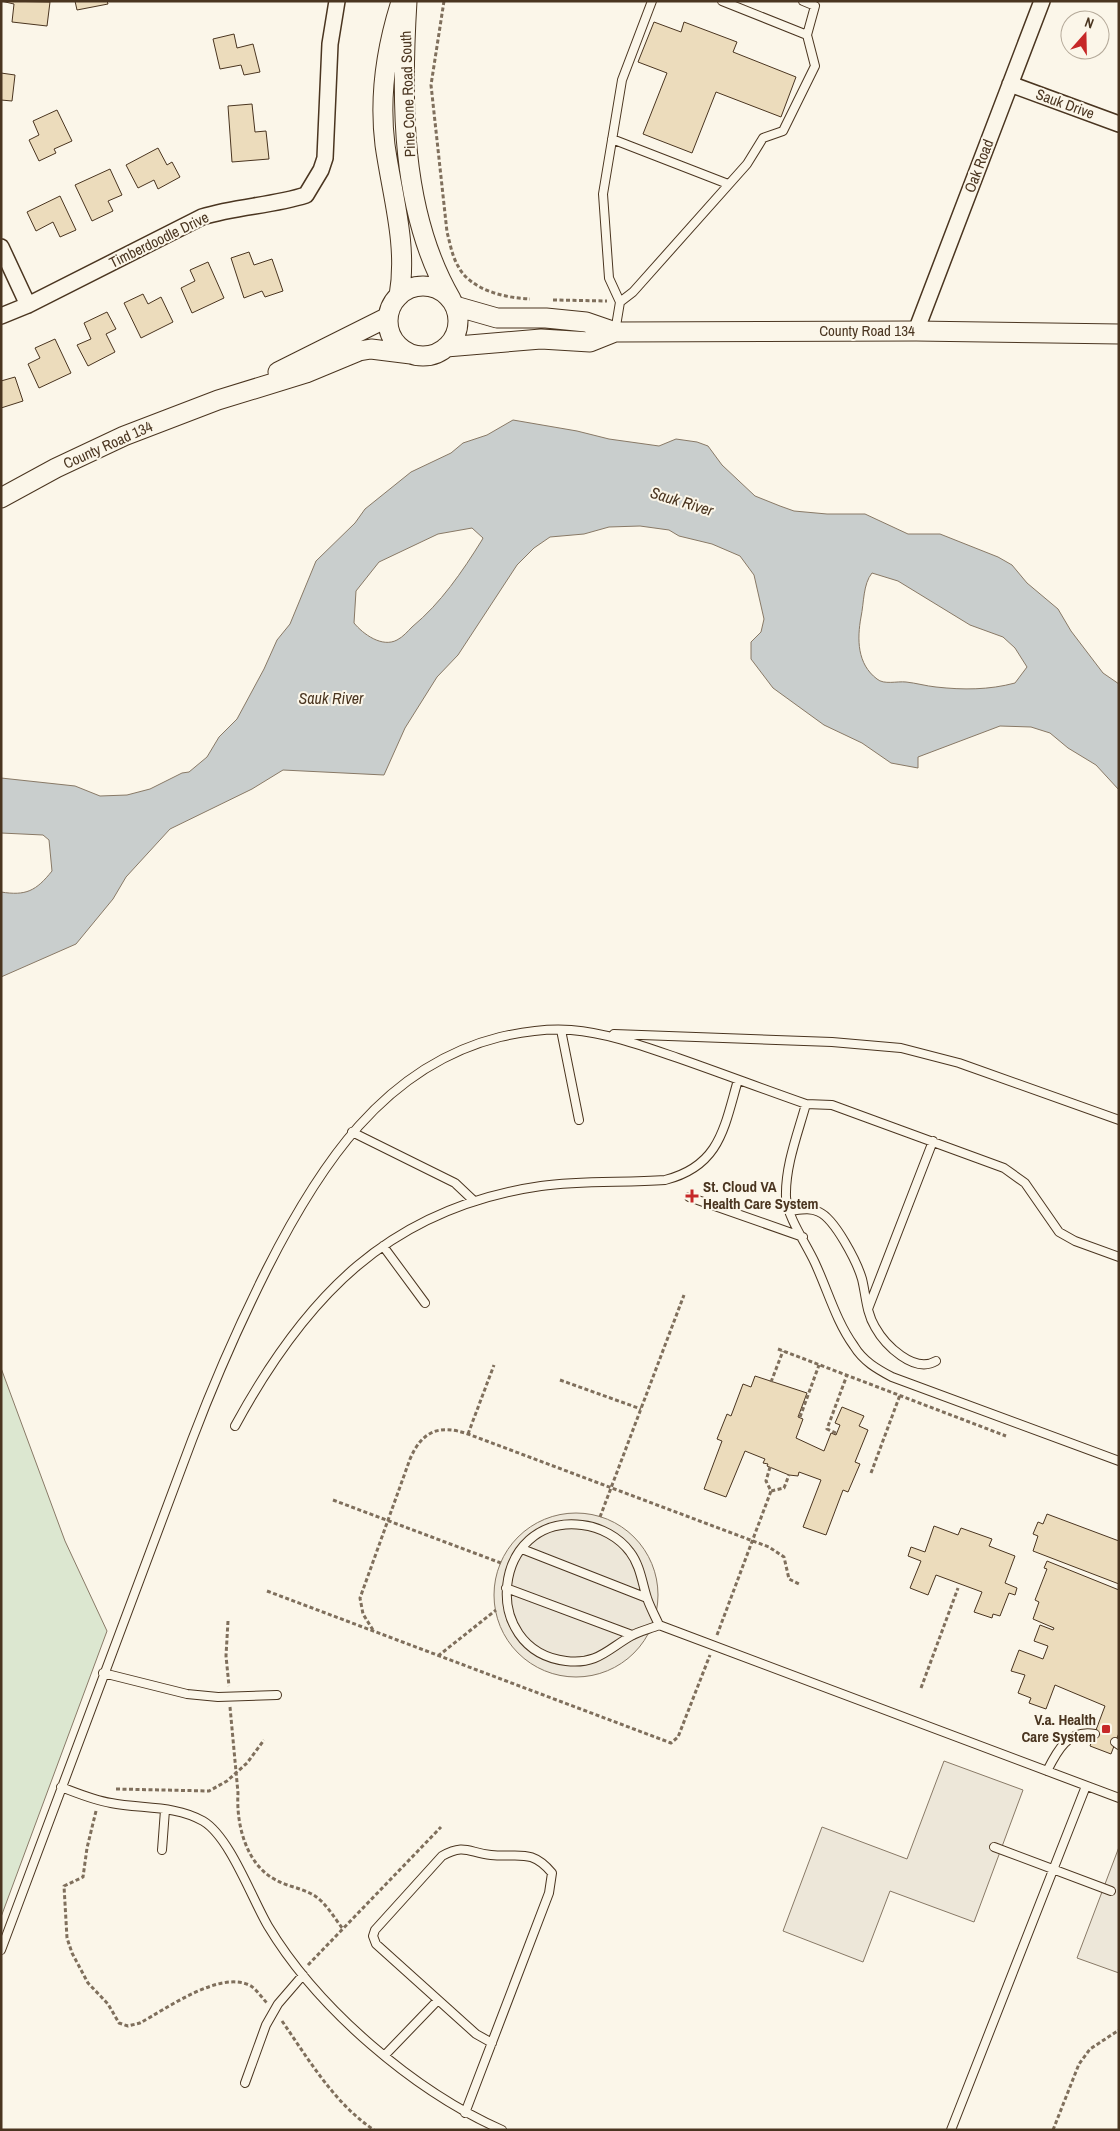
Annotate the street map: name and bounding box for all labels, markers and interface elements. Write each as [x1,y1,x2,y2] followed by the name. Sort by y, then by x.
[1060,10,1110,60] north arrow
[1082,13,1096,33] text: N
[395,30,420,158] street label: Pine Cone Road South
[1033,83,1097,124] street label: Sauk Drive
[959,136,998,195] street label: Oak Road
[105,206,212,273] street label: Timberdoodle Drive
[819,320,915,341] street label: County Road 134
[60,415,156,474] street label: County Road 134
[648,481,717,521] water label: Sauk River
[299,687,364,709] water label: Sauk River
[703,1176,819,1214] place label: St. Cloud VA Health Care System
[685,1189,699,1203] marker: St. Cloud VA Health Care System
[1021,1709,1096,1747] place label: V.a. Health Care System
[1100,1723,1112,1735] marker: V.a. Health Care System

